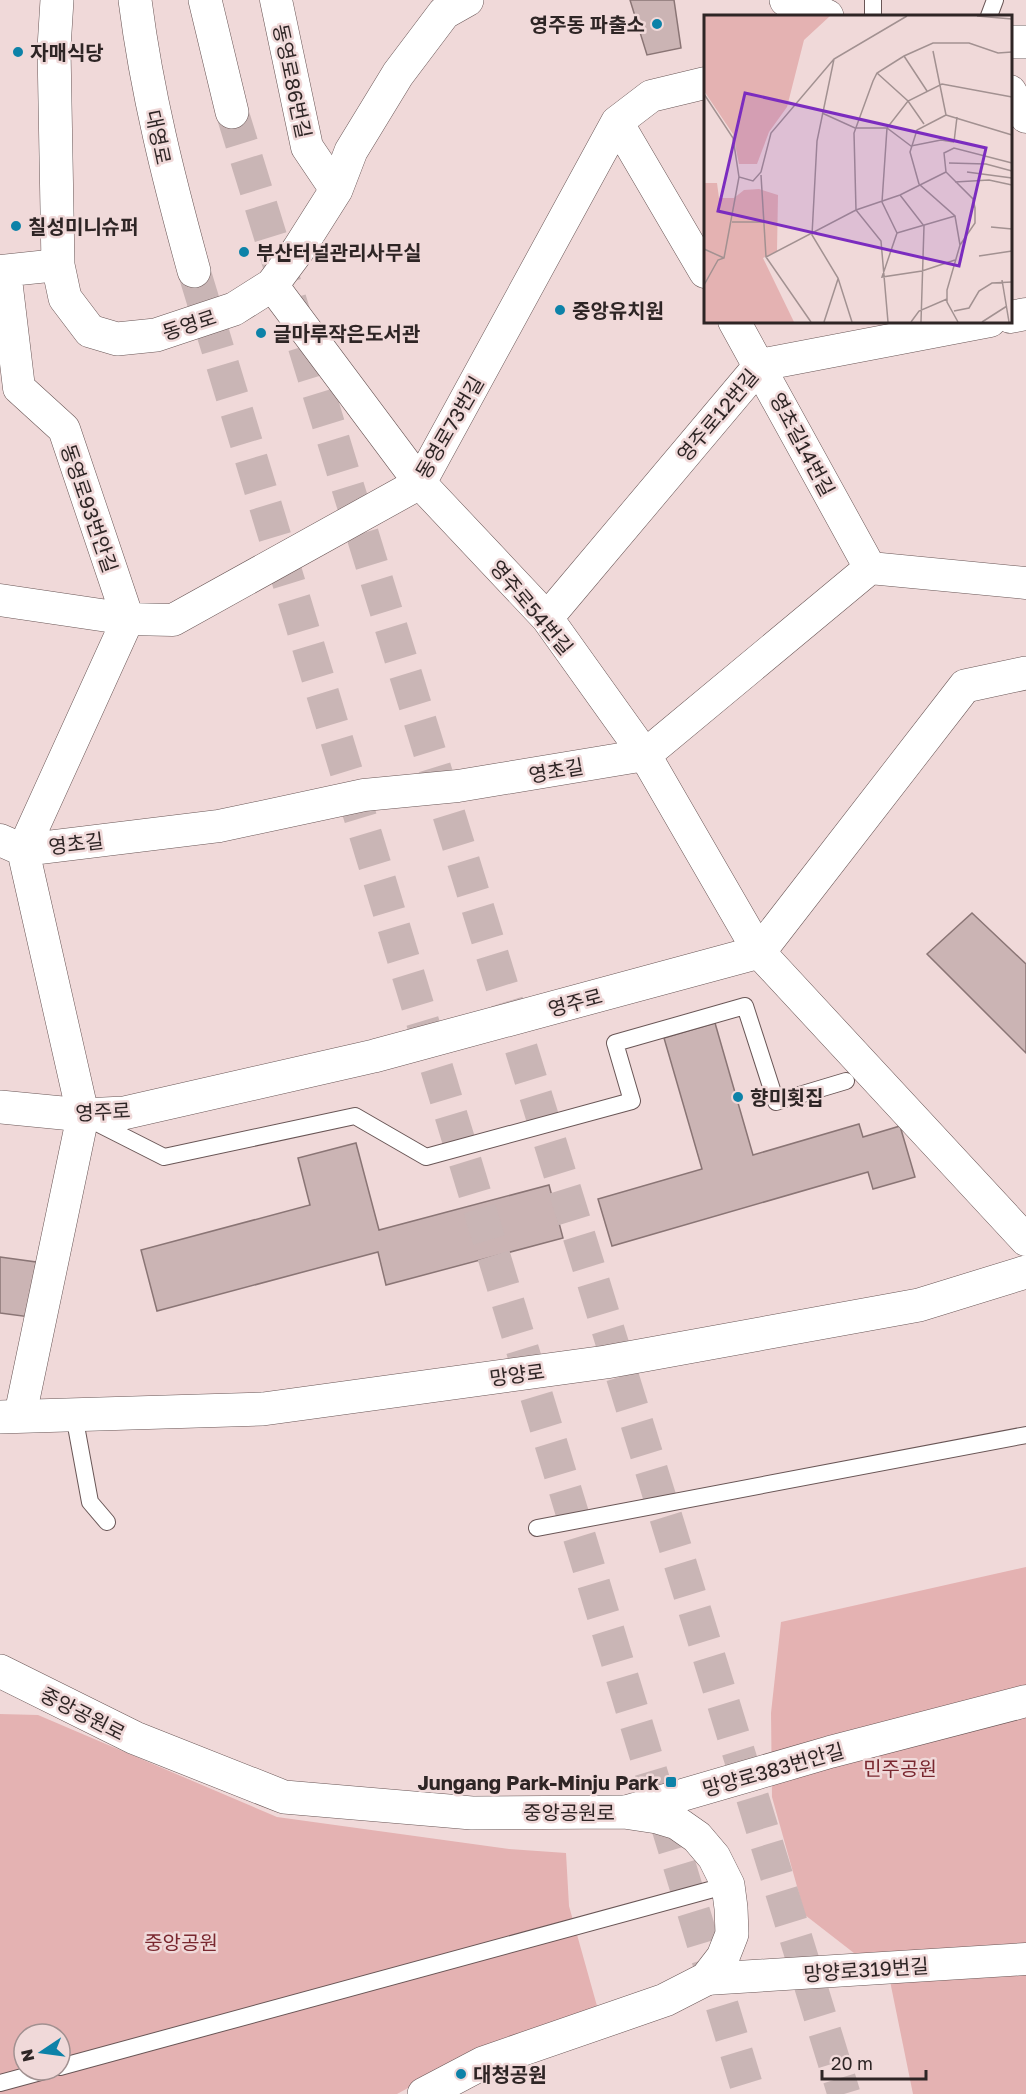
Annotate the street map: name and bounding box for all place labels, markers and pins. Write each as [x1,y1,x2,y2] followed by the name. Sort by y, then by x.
[530,12,645,36] place label: 영주동 파출소
[650,17,664,31] marker: 영주동 파출소
[30,40,104,64] place label: 자매식당
[11,45,25,59] marker: 자매식당
[28,214,138,238] place label: 칠성미니슈퍼
[9,219,23,233] marker: 칠성미니슈퍼
[256,240,422,264] place label: 부산터널관리사무실
[237,245,251,259] marker: 부산터널관리사무실
[572,298,664,322] place label: 중앙유치원
[553,303,567,317] marker: 중앙유치원
[273,321,421,345] place label: 글마루작은도서관
[254,326,268,340] marker: 글마루작은도서관
[750,1085,824,1109] place label: 향미횟집
[731,1090,745,1104] marker: 향미횟집
[417,1770,659,1794] place label: Jungang Park-Minju Park
[664,1775,678,1789] marker: Jungang Park-Minju Park
[473,2062,547,2086] place label: 대청공원
[454,2067,468,2081] marker: 대청공원

